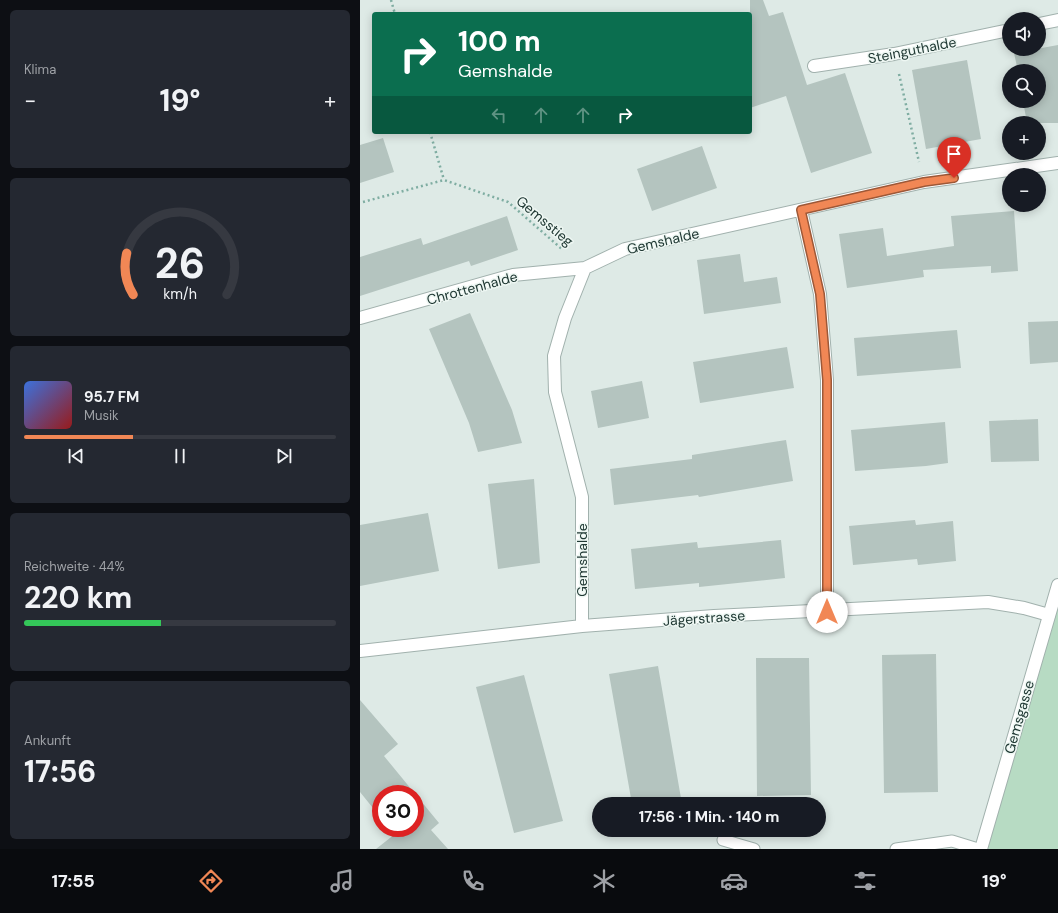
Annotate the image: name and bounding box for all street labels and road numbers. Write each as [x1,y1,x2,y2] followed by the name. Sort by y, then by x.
[866,33,958,67] street label: Steinguthalde
[513,192,577,250] street label: Gemsstieg
[625,224,701,258] street label: Gemshalde
[425,267,519,309] street label: Chrottenhalde
[573,523,591,597] street label: Gemshalde
[662,606,746,630] street label: Jägerstrasse
[1000,678,1038,756] street label: Gemsgasse

